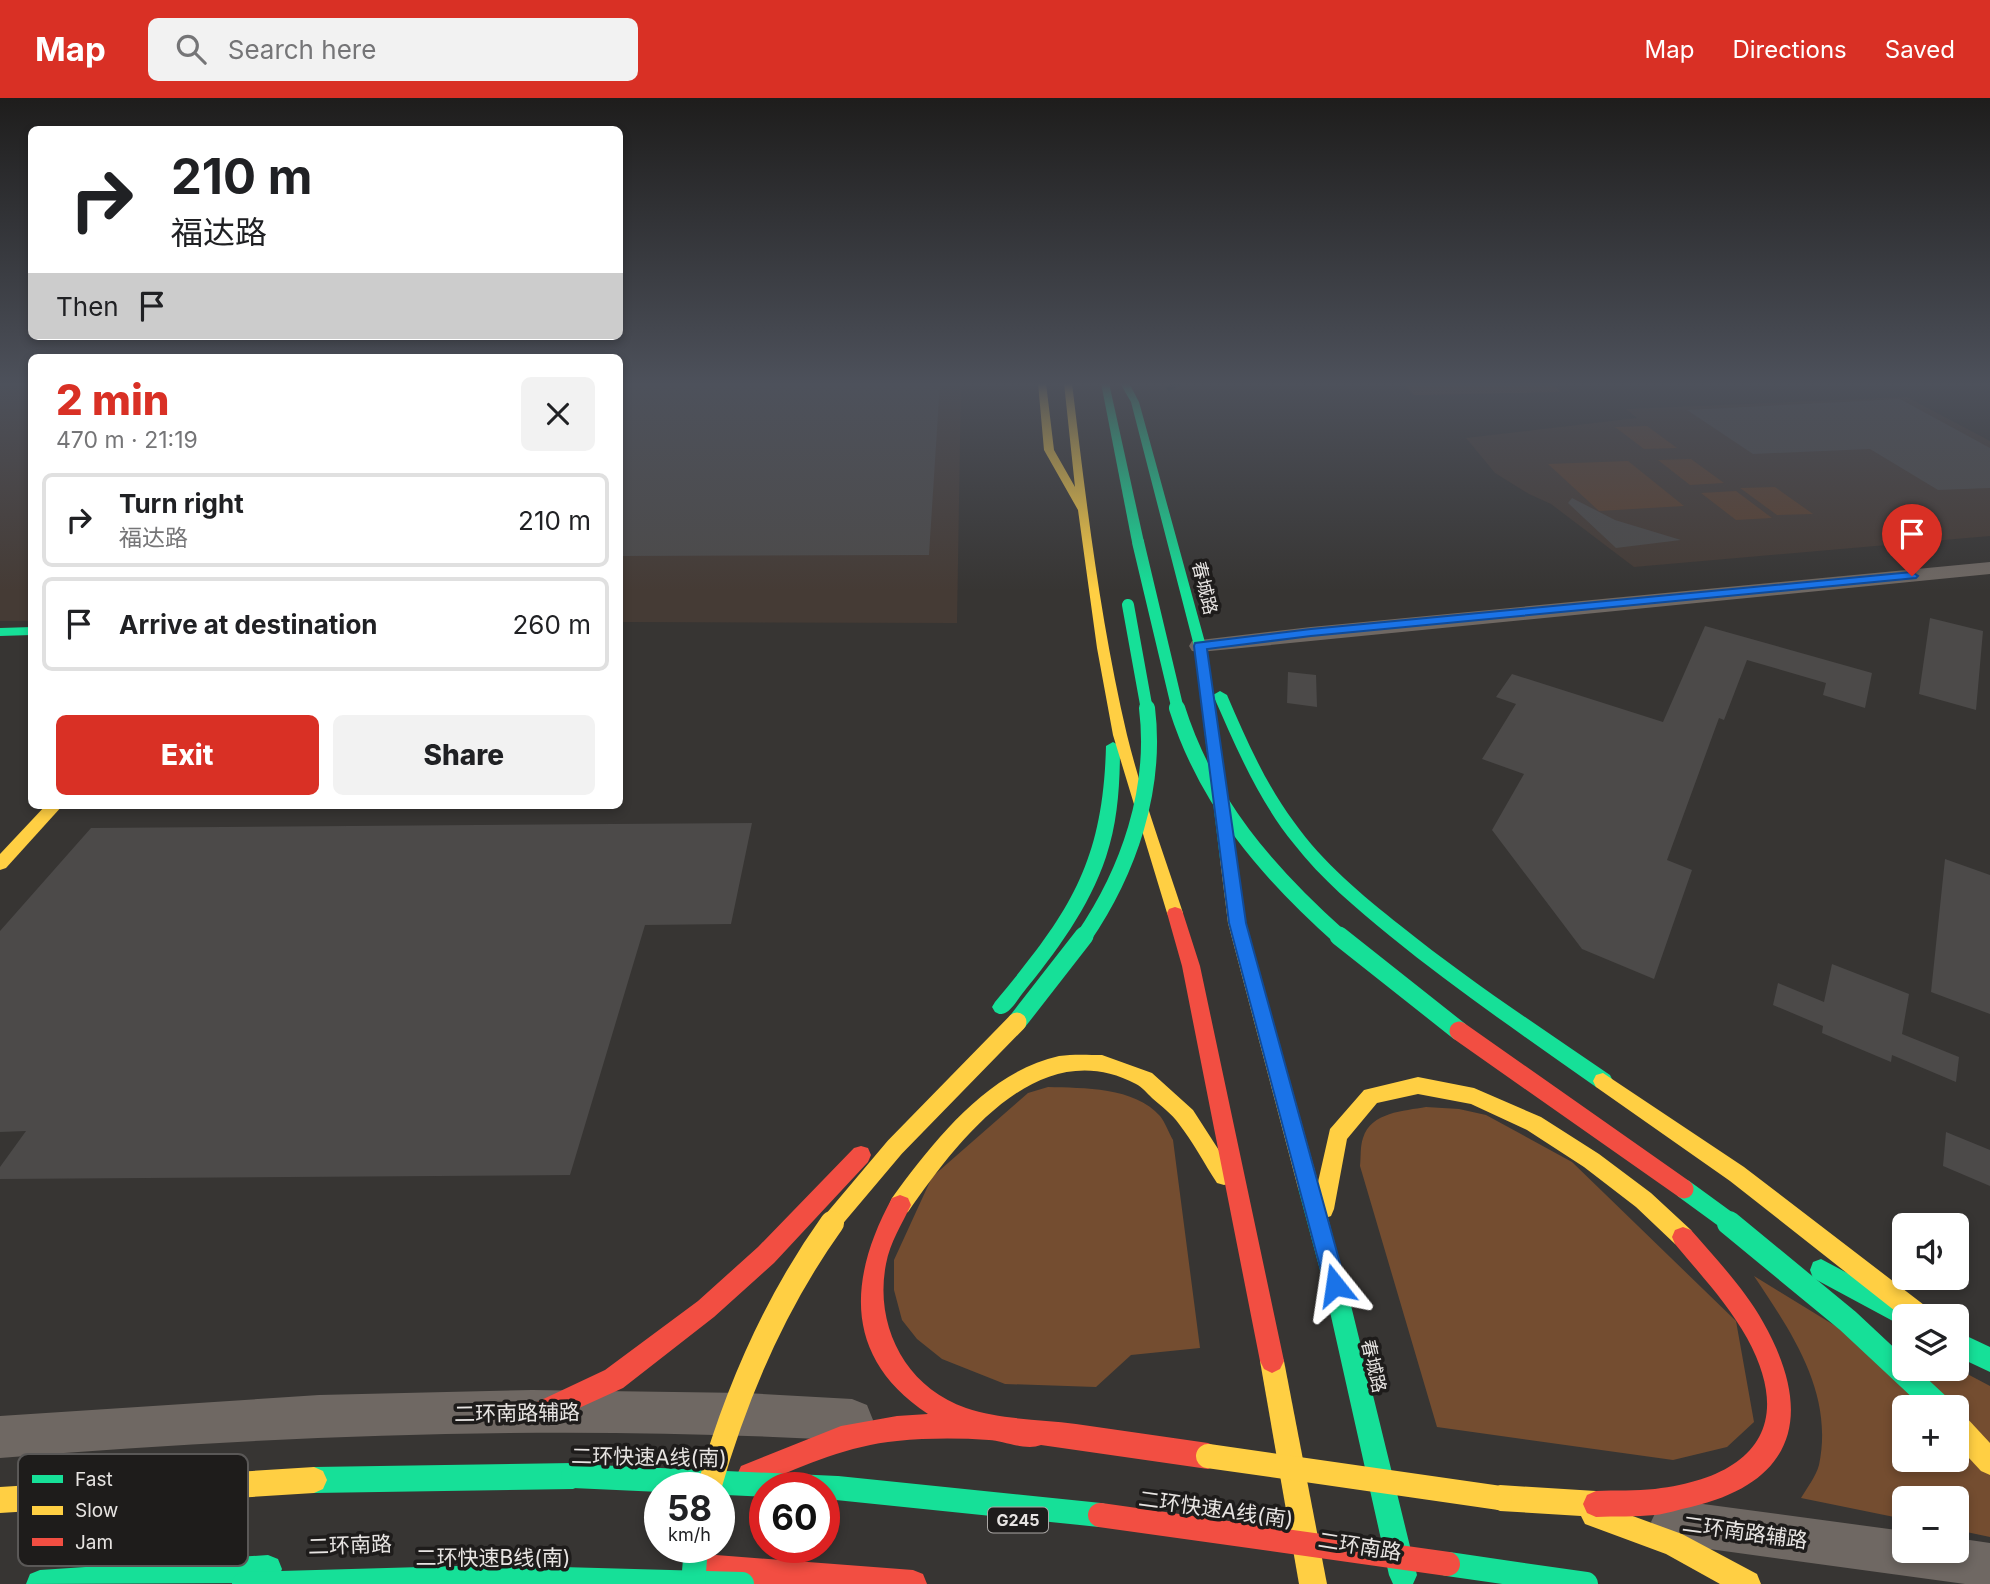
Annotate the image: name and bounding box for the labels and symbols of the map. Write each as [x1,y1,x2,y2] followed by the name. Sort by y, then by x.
[1882,504,1942,576] pin
[1188,559,1222,617] street label: 春城路
[1298,1248,1372,1322] position arrow
[1358,1337,1390,1395] street label: 春城路
[454,1399,580,1427] street label: 二环南路辅路
[571,1443,727,1471] street label: 二环快速A线(南)
[18,1454,248,1566] legend
[75,1468,113,1491] text: Fast
[749,1472,840,1563] speed limit sign: 60
[1137,1486,1295,1532] street label: 二环快速A线(南)
[75,1499,118,1522] text: Slow
[988,1508,1048,1532] road number: G245
[1681,1511,1809,1553] street label: 二环南路辅路
[1317,1527,1403,1565] street label: 二环南路
[75,1531,113,1554] text: Jam
[308,1531,392,1559] street label: 二环南路
[415,1545,571,1570] street label: 二环快速B线(南)

